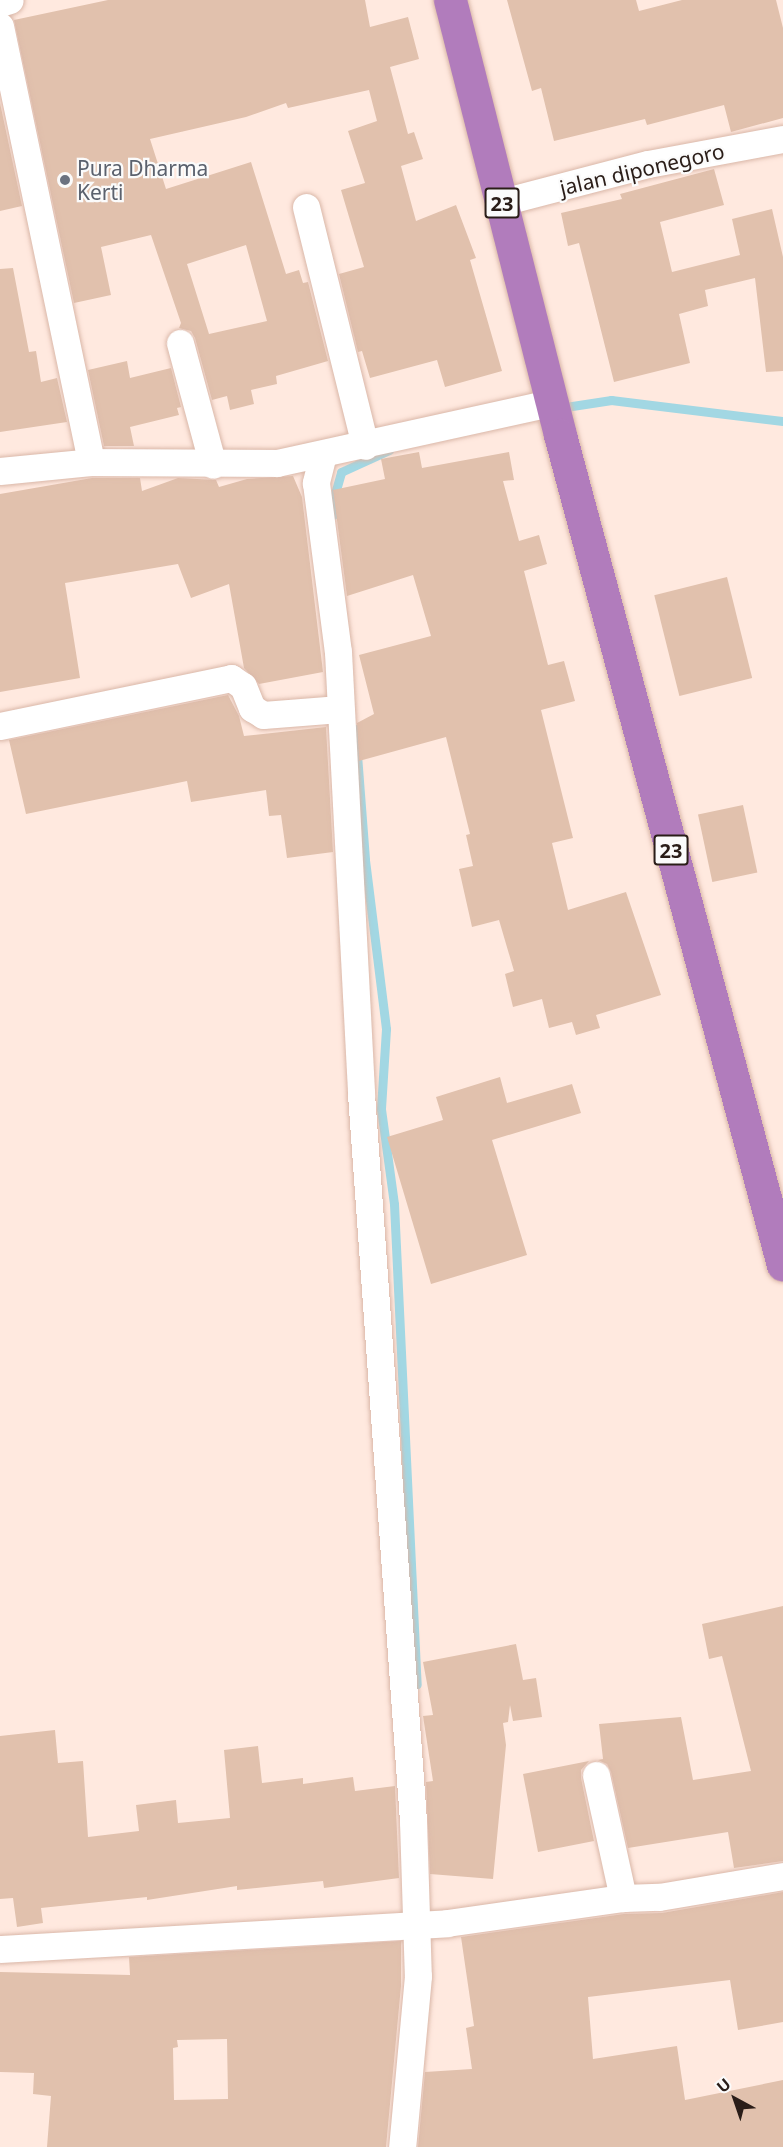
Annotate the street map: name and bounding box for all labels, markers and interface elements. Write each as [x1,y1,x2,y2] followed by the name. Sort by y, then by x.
[557,138,727,200] street label: jalan diponegoro
[77,155,208,205] place label: Pura Dharma Kerti
[58,173,72,187] marker: Pura Dharma Kerti
[484,186,520,220] road number: 23
[653,833,689,867] road number: 23
[705,2069,765,2129] north arrow
[712,2073,735,2098] text: U

